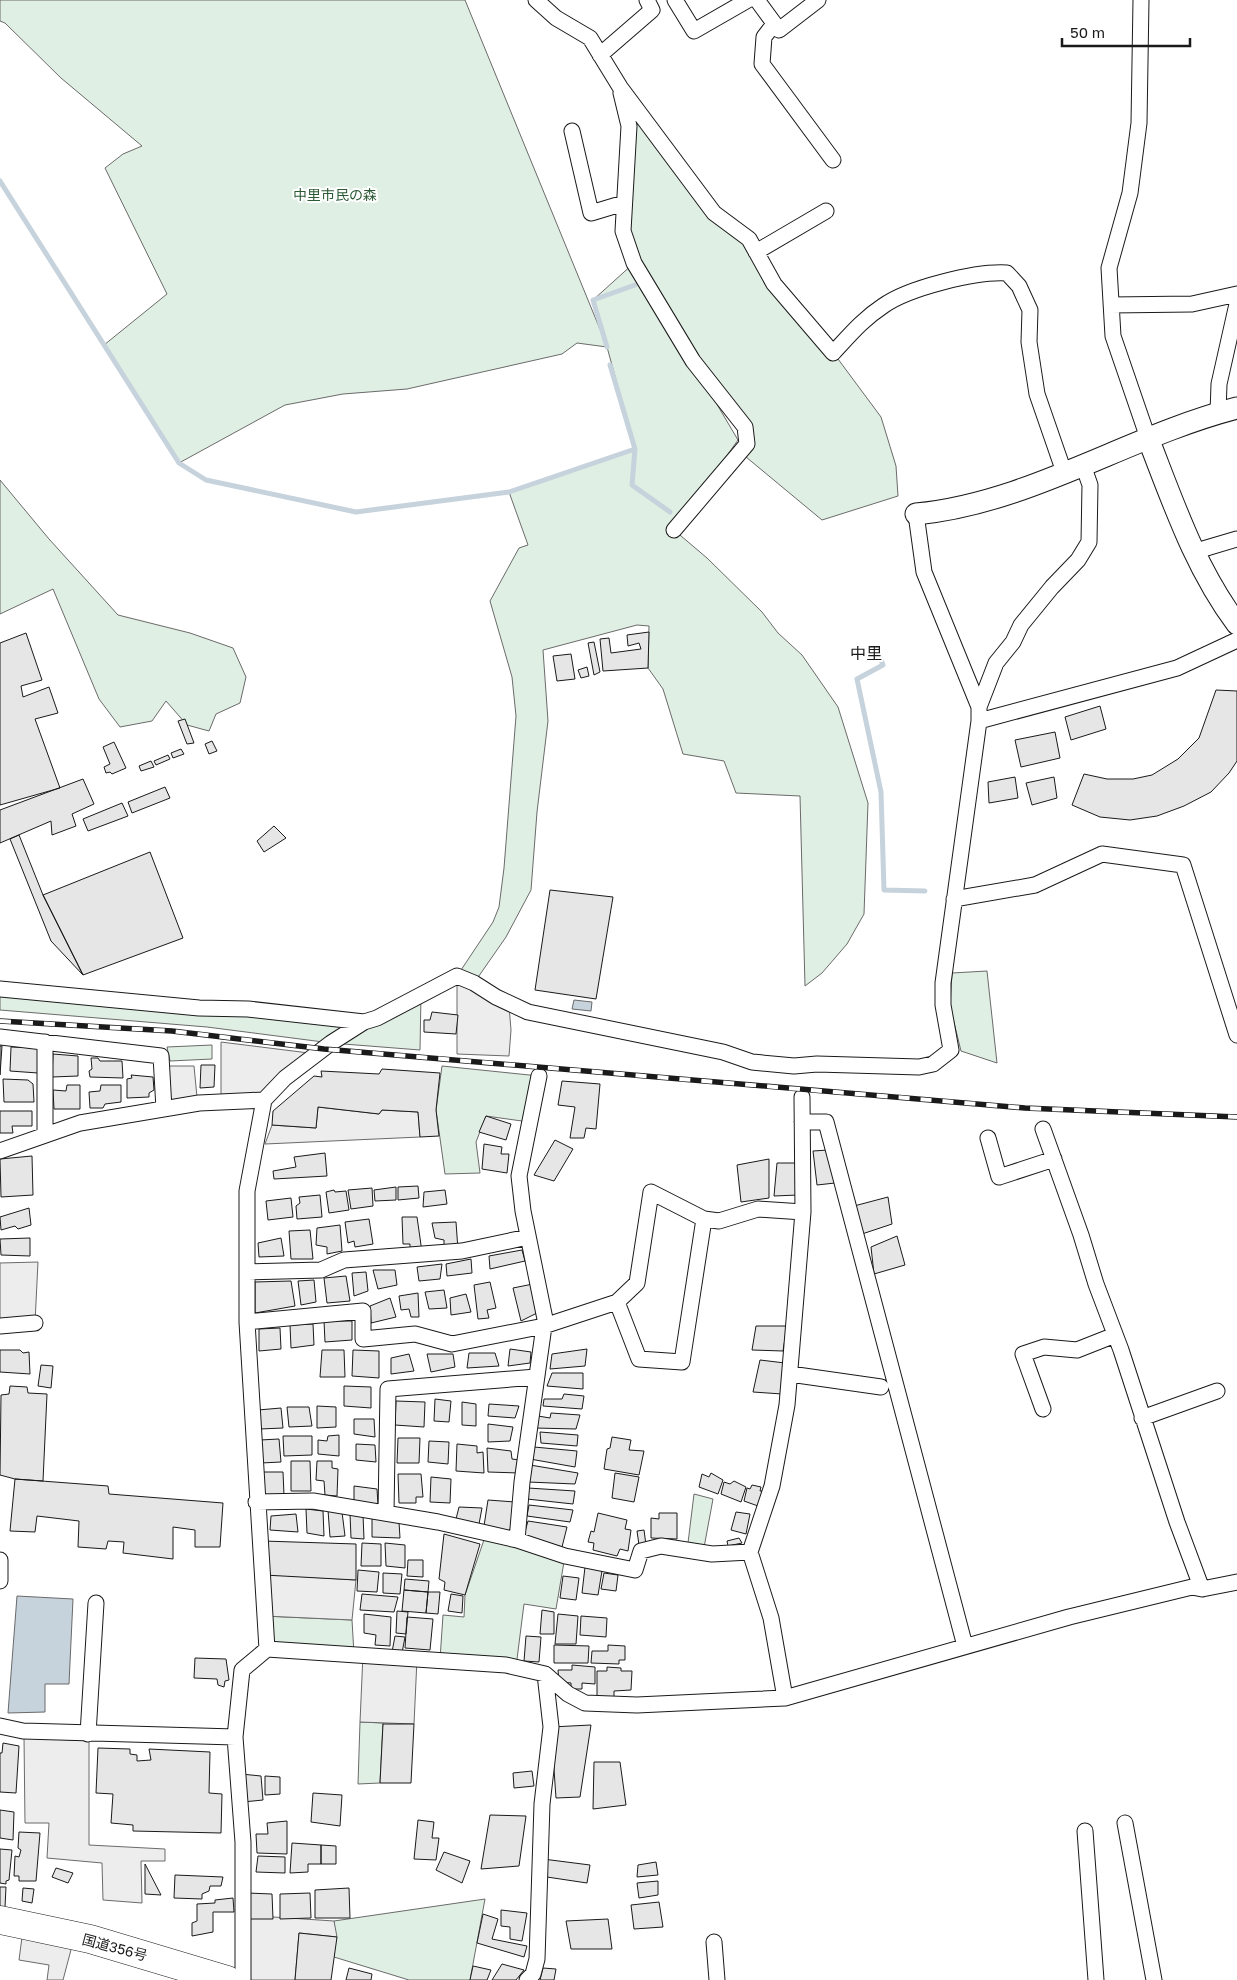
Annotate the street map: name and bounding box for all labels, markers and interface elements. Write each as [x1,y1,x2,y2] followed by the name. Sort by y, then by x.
[1062,15,1190,47] scale bar
[1070,23,1105,41] text: 50 m
[293,186,377,203] park label: 中里市民の森
[850,643,882,663] district label: 中里
[81,1930,149,1964] street label: 国道356号

